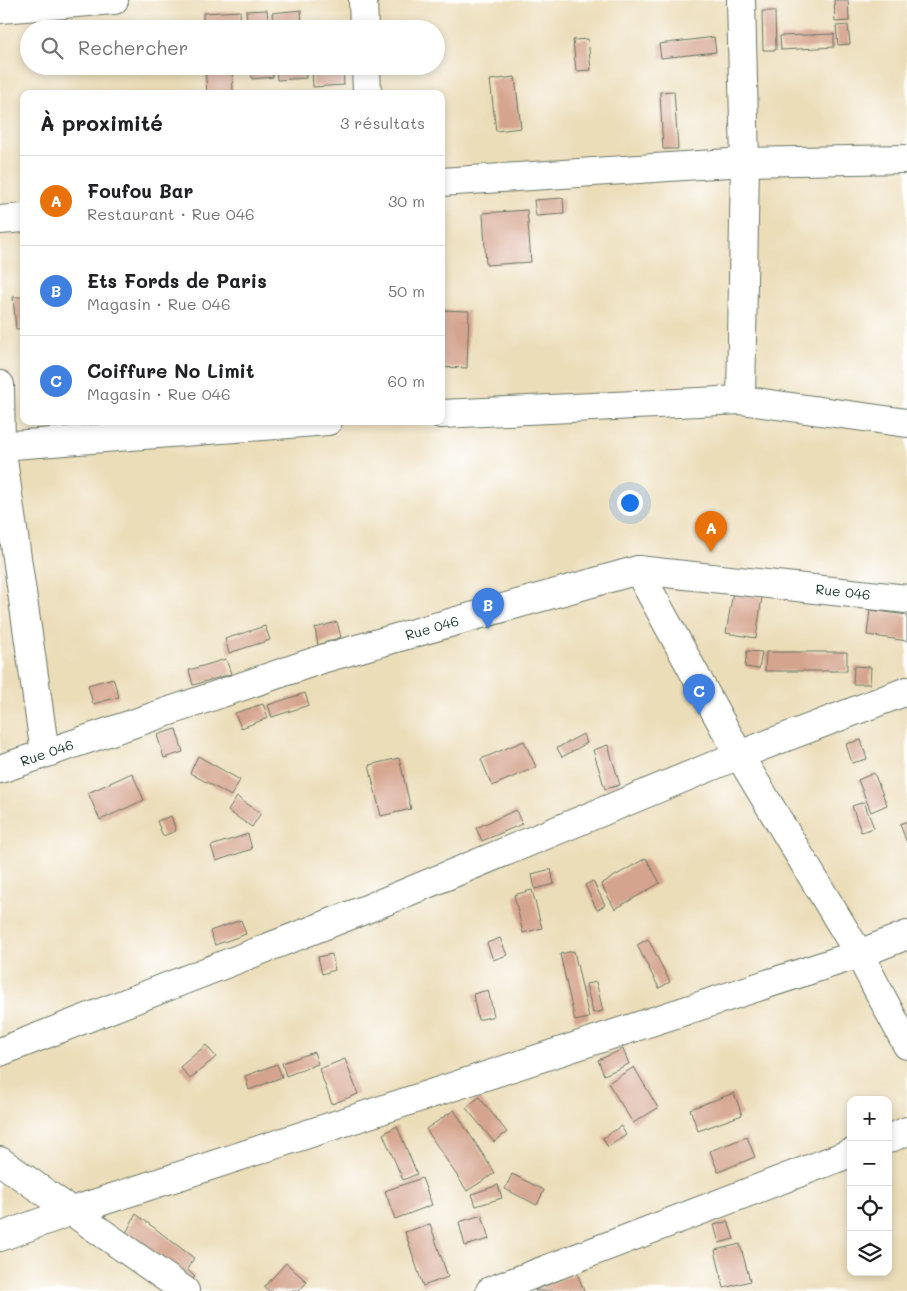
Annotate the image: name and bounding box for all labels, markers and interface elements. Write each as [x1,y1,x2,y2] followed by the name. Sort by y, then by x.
[20,20,445,75] search box
[38,34,66,62] icon: search
[78,35,188,60] text: Rechercher
[40,109,163,136] text: À proximité
[340,112,425,133] text: 3 résultats
[87,178,193,203] text: Foufou Bar
[50,190,62,211] text: A
[388,190,425,211] text: 30 m
[87,203,255,224] text: Restaurant · Rue 046
[87,268,267,293] text: Ets Fords de Paris
[51,280,61,301] text: B
[388,280,425,301] text: 50 m
[87,293,231,314] text: Magasin · Rue 046
[87,358,254,383] text: Coiffure No Limit
[50,370,62,391] text: C
[388,370,425,391] text: 60 m
[87,383,231,404] text: Magasin · Rue 046
[617,490,643,516] your location
[695,511,727,552] pin: A
[815,579,871,604] street label: Rue 046
[472,588,504,629] pin: B
[403,611,461,644] street label: Rue 046
[683,674,715,715] pin: C
[18,735,76,770] street label: Rue 046
[847,1096,892,1276] map controls
[847,1096,892,1141] button: +
[847,1141,892,1186] button: −
[847,1186,892,1231] button: locate
[847,1231,892,1276] button: layers

